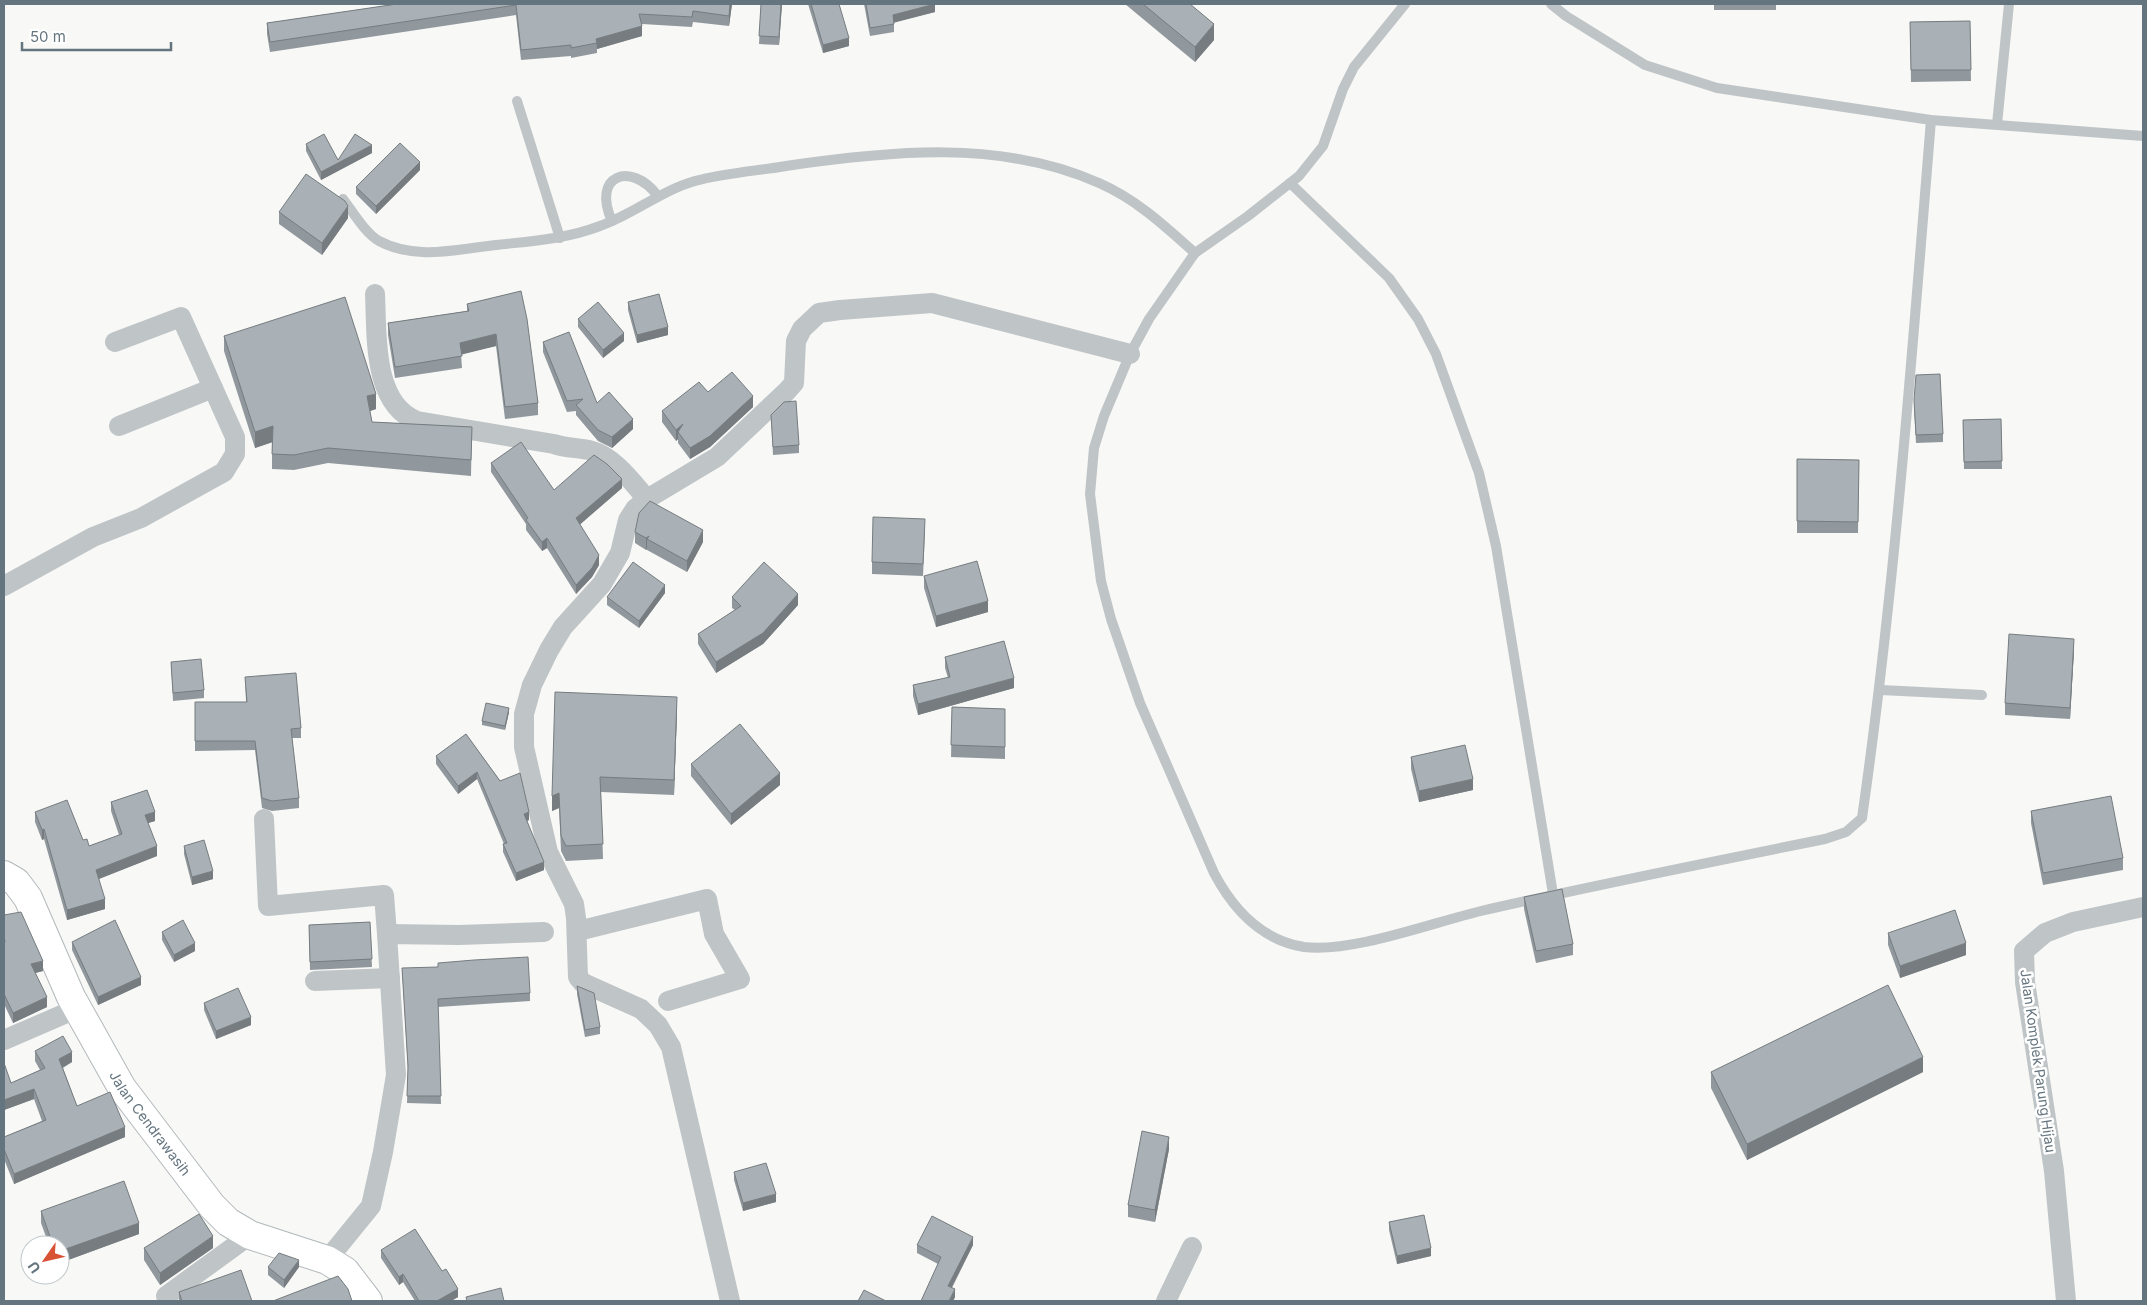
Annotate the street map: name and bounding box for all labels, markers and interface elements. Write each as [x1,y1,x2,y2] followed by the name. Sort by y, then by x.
[22,20,171,52] scale bar
[30,27,66,46] text: 50 m
[2017,968,2060,1154] street label: Jalan Komplek Parung Hijau
[106,1068,195,1179] street label: Jalan Cendrawasih
[20,1235,70,1285] north arrow
[24,1259,44,1277] text: U

